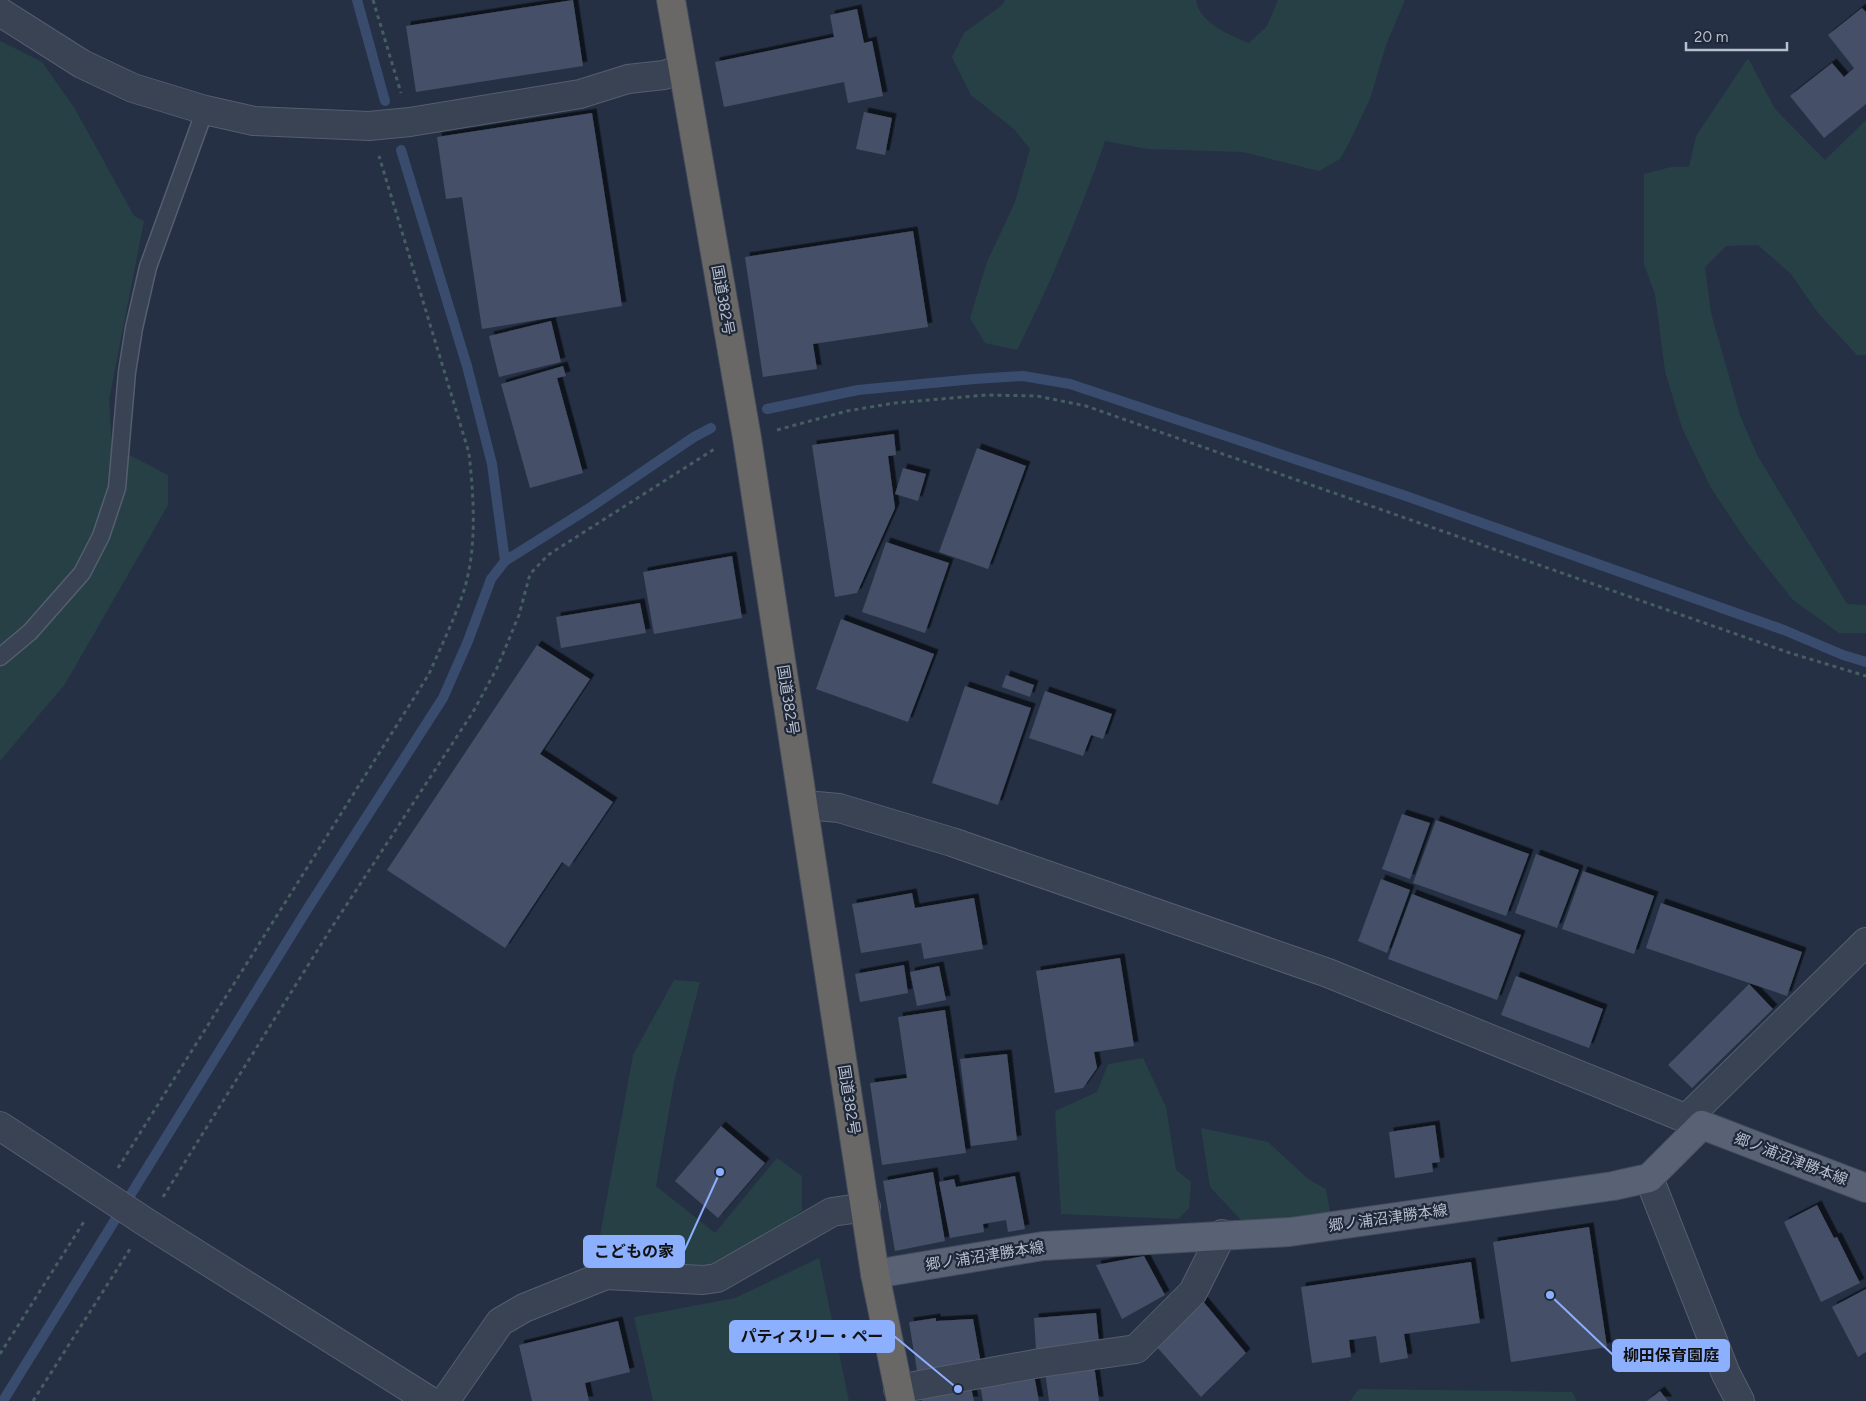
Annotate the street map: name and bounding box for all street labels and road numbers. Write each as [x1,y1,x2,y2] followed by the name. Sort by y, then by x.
[708,264,738,336] street label: 国道382号
[774,664,802,736] street label: 国道382号
[835,1064,863,1136] street label: 国道382号
[1732,1129,1850,1189] street label: 郷ノ浦沼津勝本線
[1327,1201,1449,1235] street label: 郷ノ浦沼津勝本線
[924,1238,1046,1274] street label: 郷ノ浦沼津勝本線

